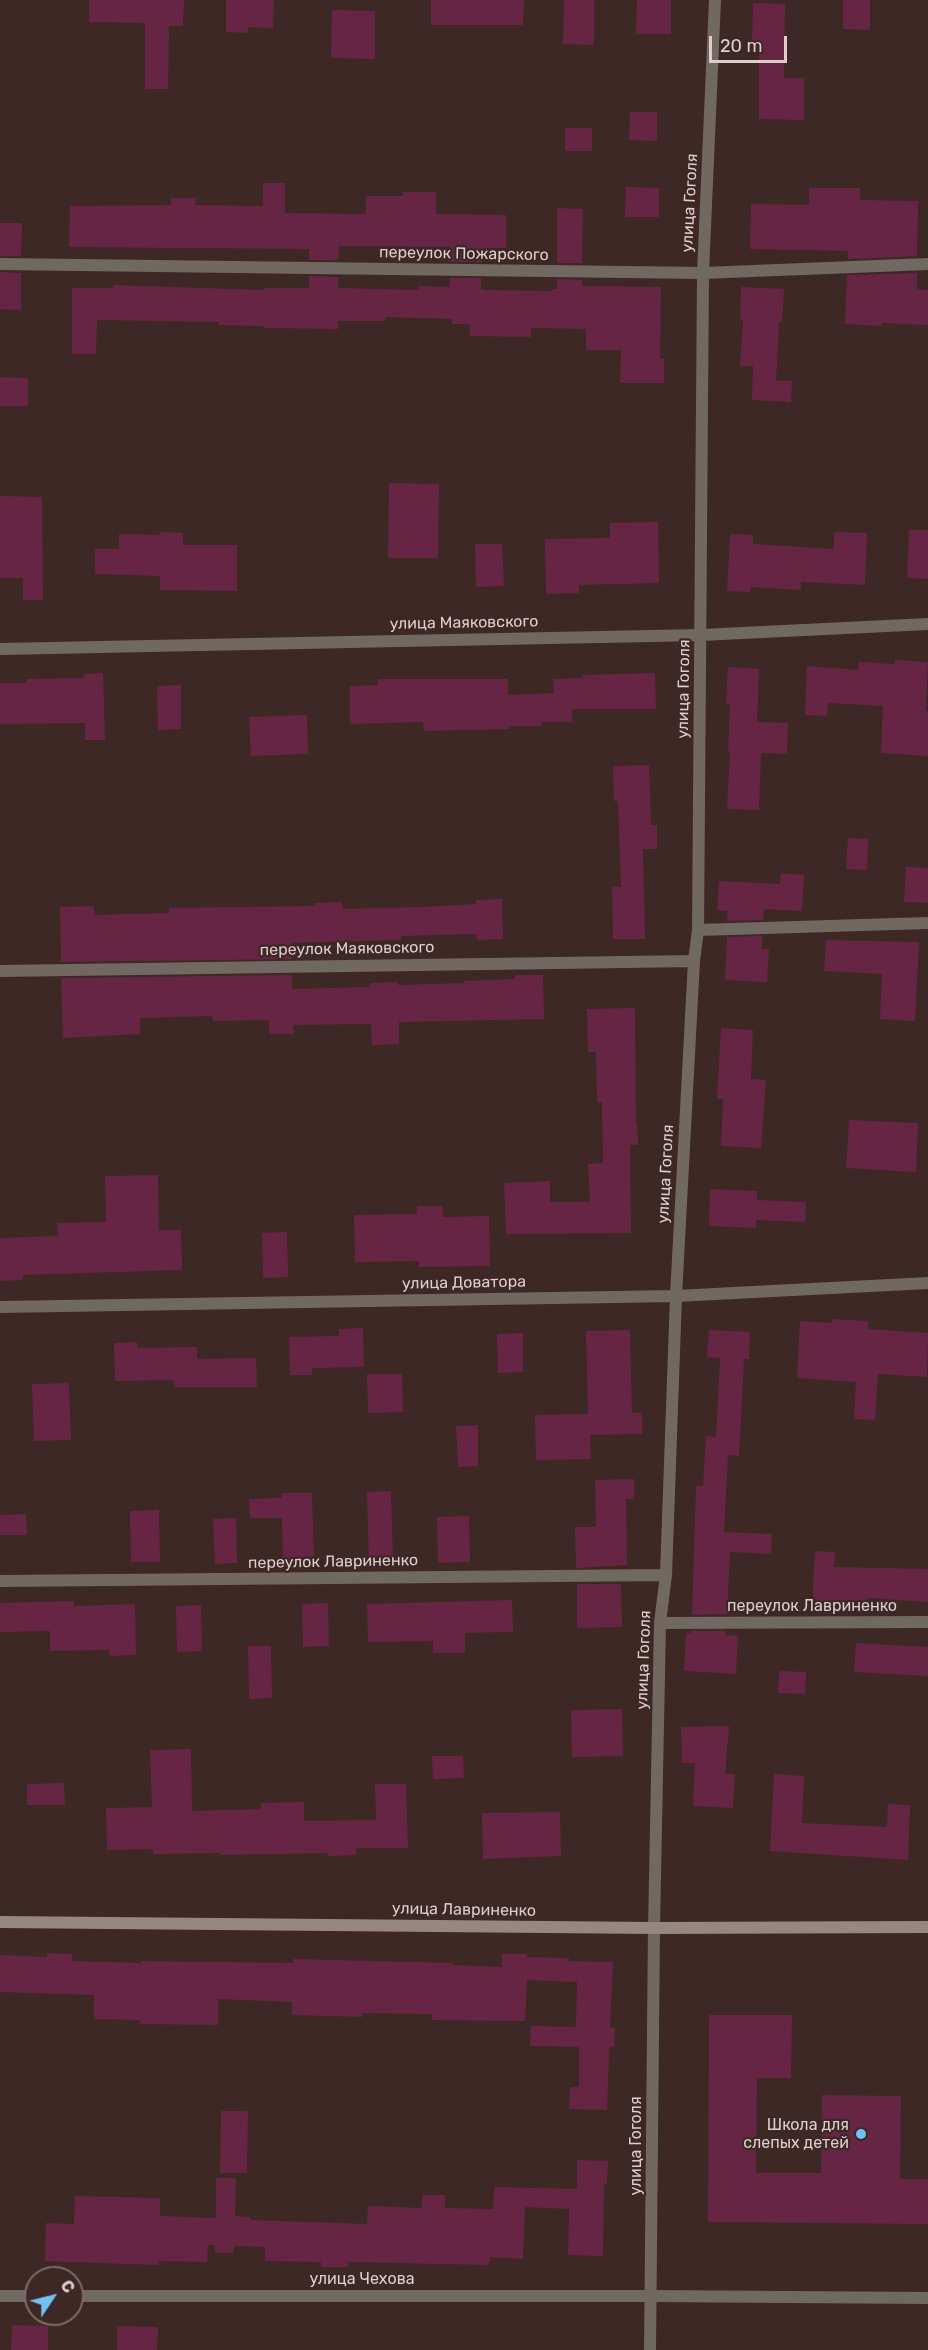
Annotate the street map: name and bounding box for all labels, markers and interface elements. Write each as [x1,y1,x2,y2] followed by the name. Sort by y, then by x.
[712,24,790,62] scale bar
[720,35,762,57] text: 20 m
[678,153,702,253] street label: улица Гоголя
[379,243,549,265] street label: переулок Пожарского
[390,612,538,634] street label: улица Маяковского
[674,639,694,739] street label: улица Гоголя
[260,938,434,960] street label: переулок Маяковского
[654,1124,678,1224] street label: улица Гоголя
[402,1272,526,1294] street label: улица Доватора
[248,1551,418,1573] street label: переулок Лавриненко
[727,1596,897,1616] street label: переулок Лавриненко
[633,1610,655,1710] street label: улица Гоголя
[392,1899,536,1921] street label: улица Лавриненко
[626,2096,646,2196] street label: улица Гоголя
[743,2115,849,2153] place label: Школа для слепых детей
[854,2127,868,2141] marker: Школа для слепых детей
[24,2266,84,2326] north arrow
[310,2269,414,2289] street label: улица Чехова
[57,2276,79,2297] text: С

